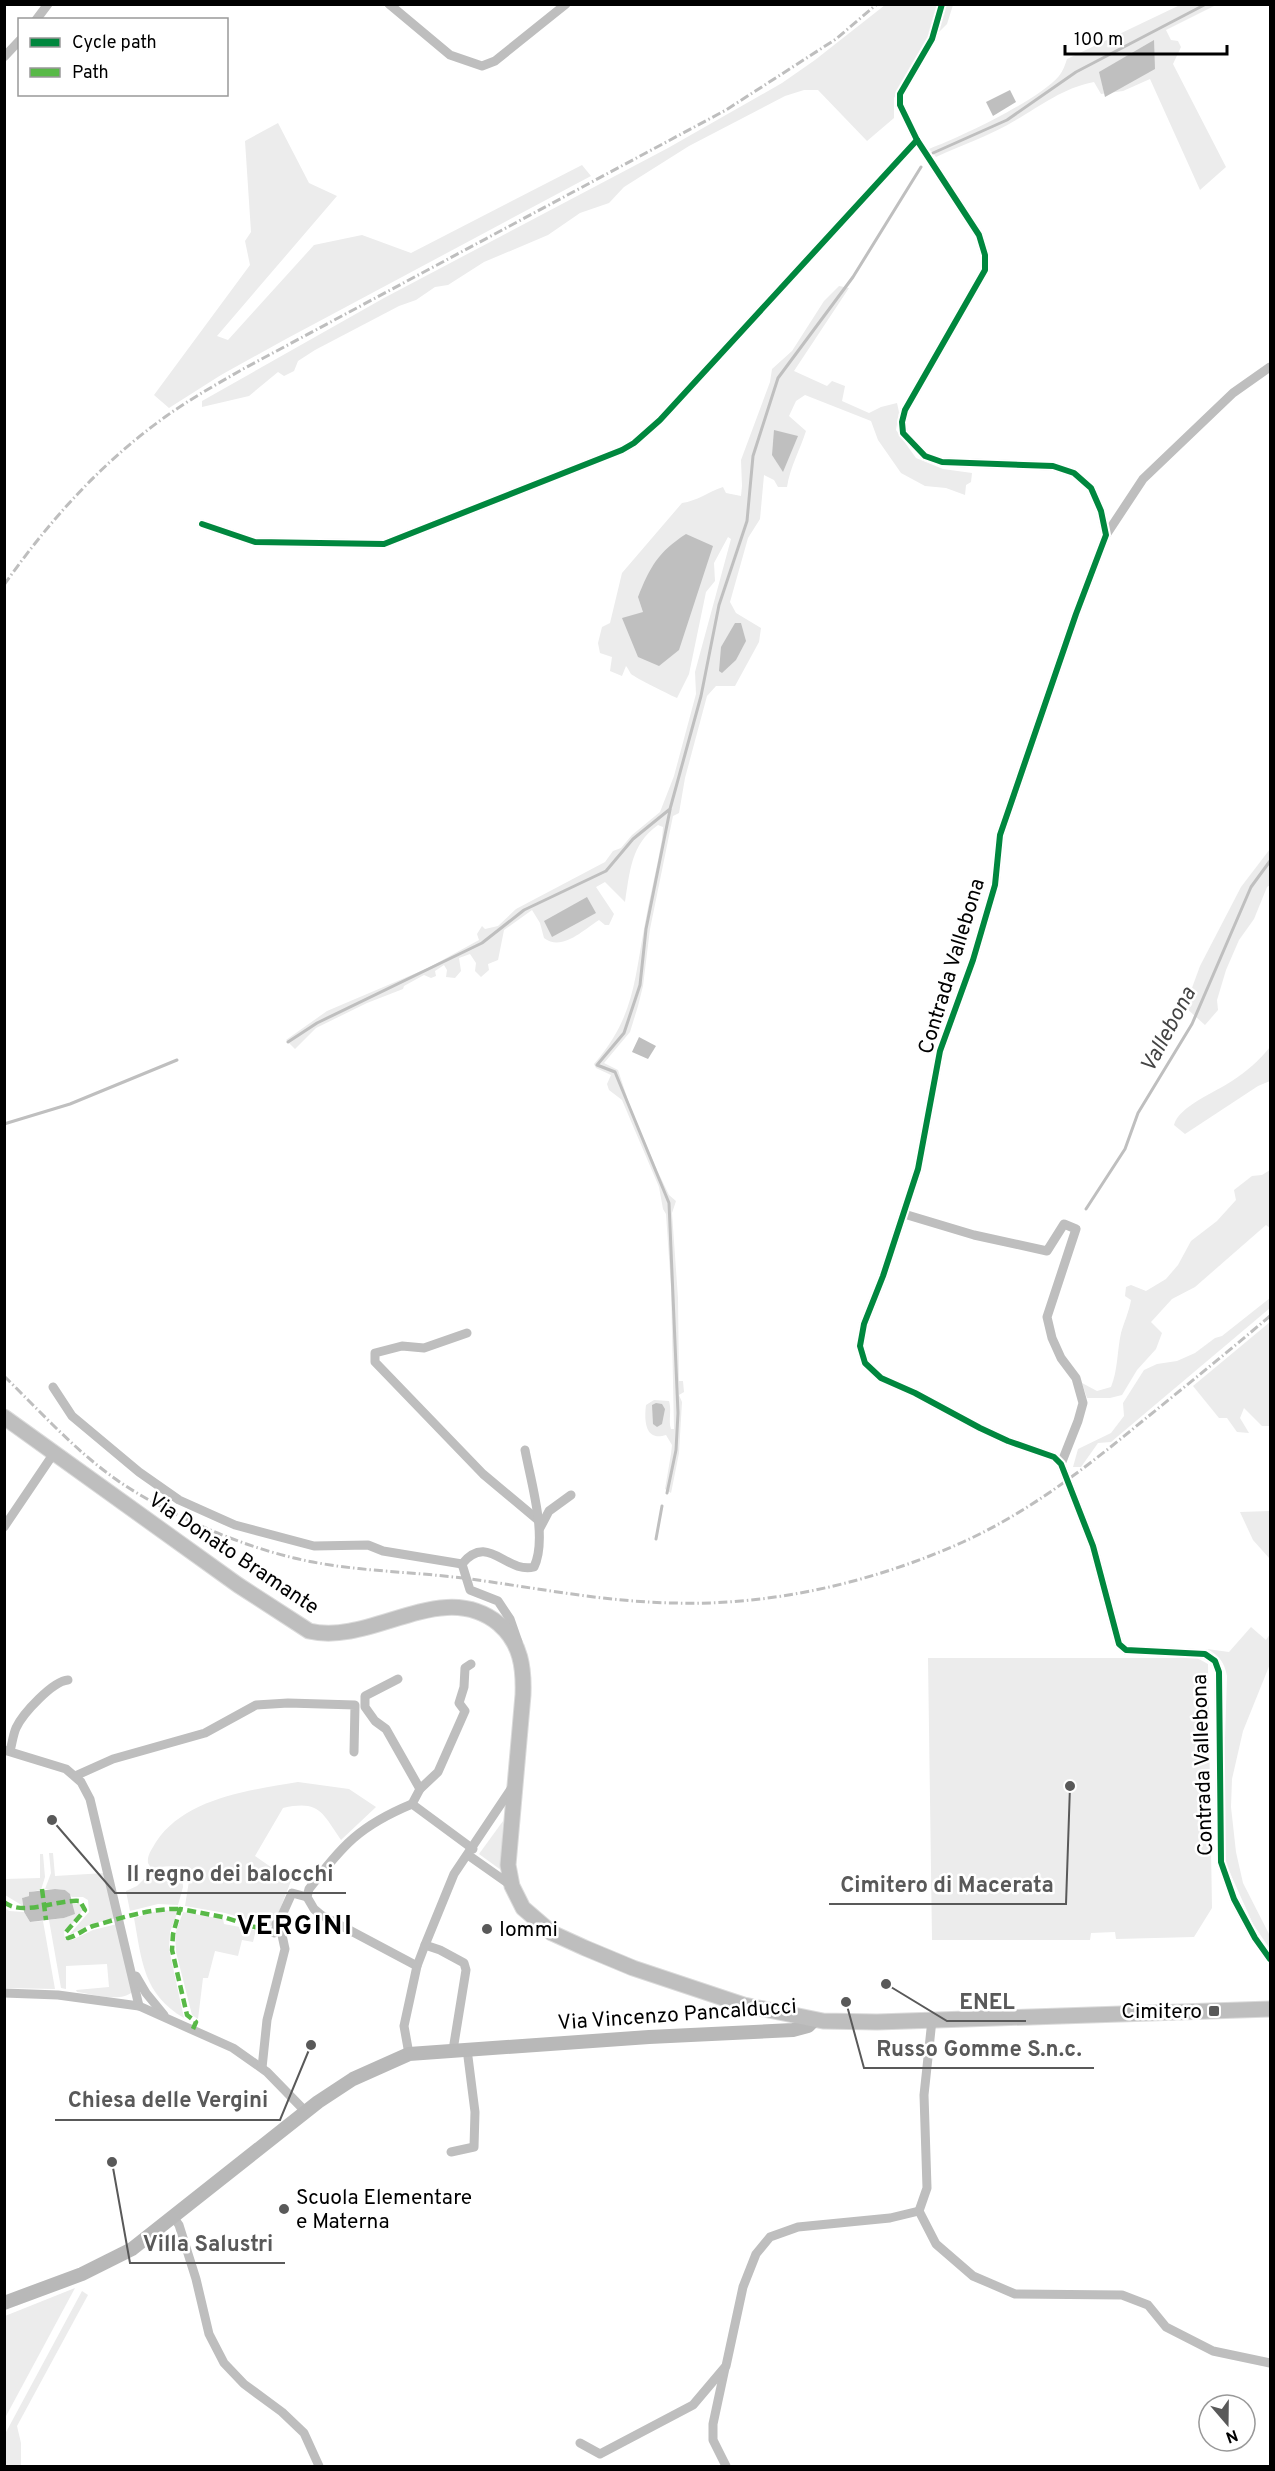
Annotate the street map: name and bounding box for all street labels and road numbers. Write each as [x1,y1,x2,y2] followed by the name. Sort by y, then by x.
[913,875,992,1058] street label: Contrada Vallebona
[143,1487,324,1621] street label: Via Donato Bramante
[1187,1673,1220,1856] street label: Contrada Vallebona
[557,1994,798,2037] street label: Via Vincenzo Pancalducci

